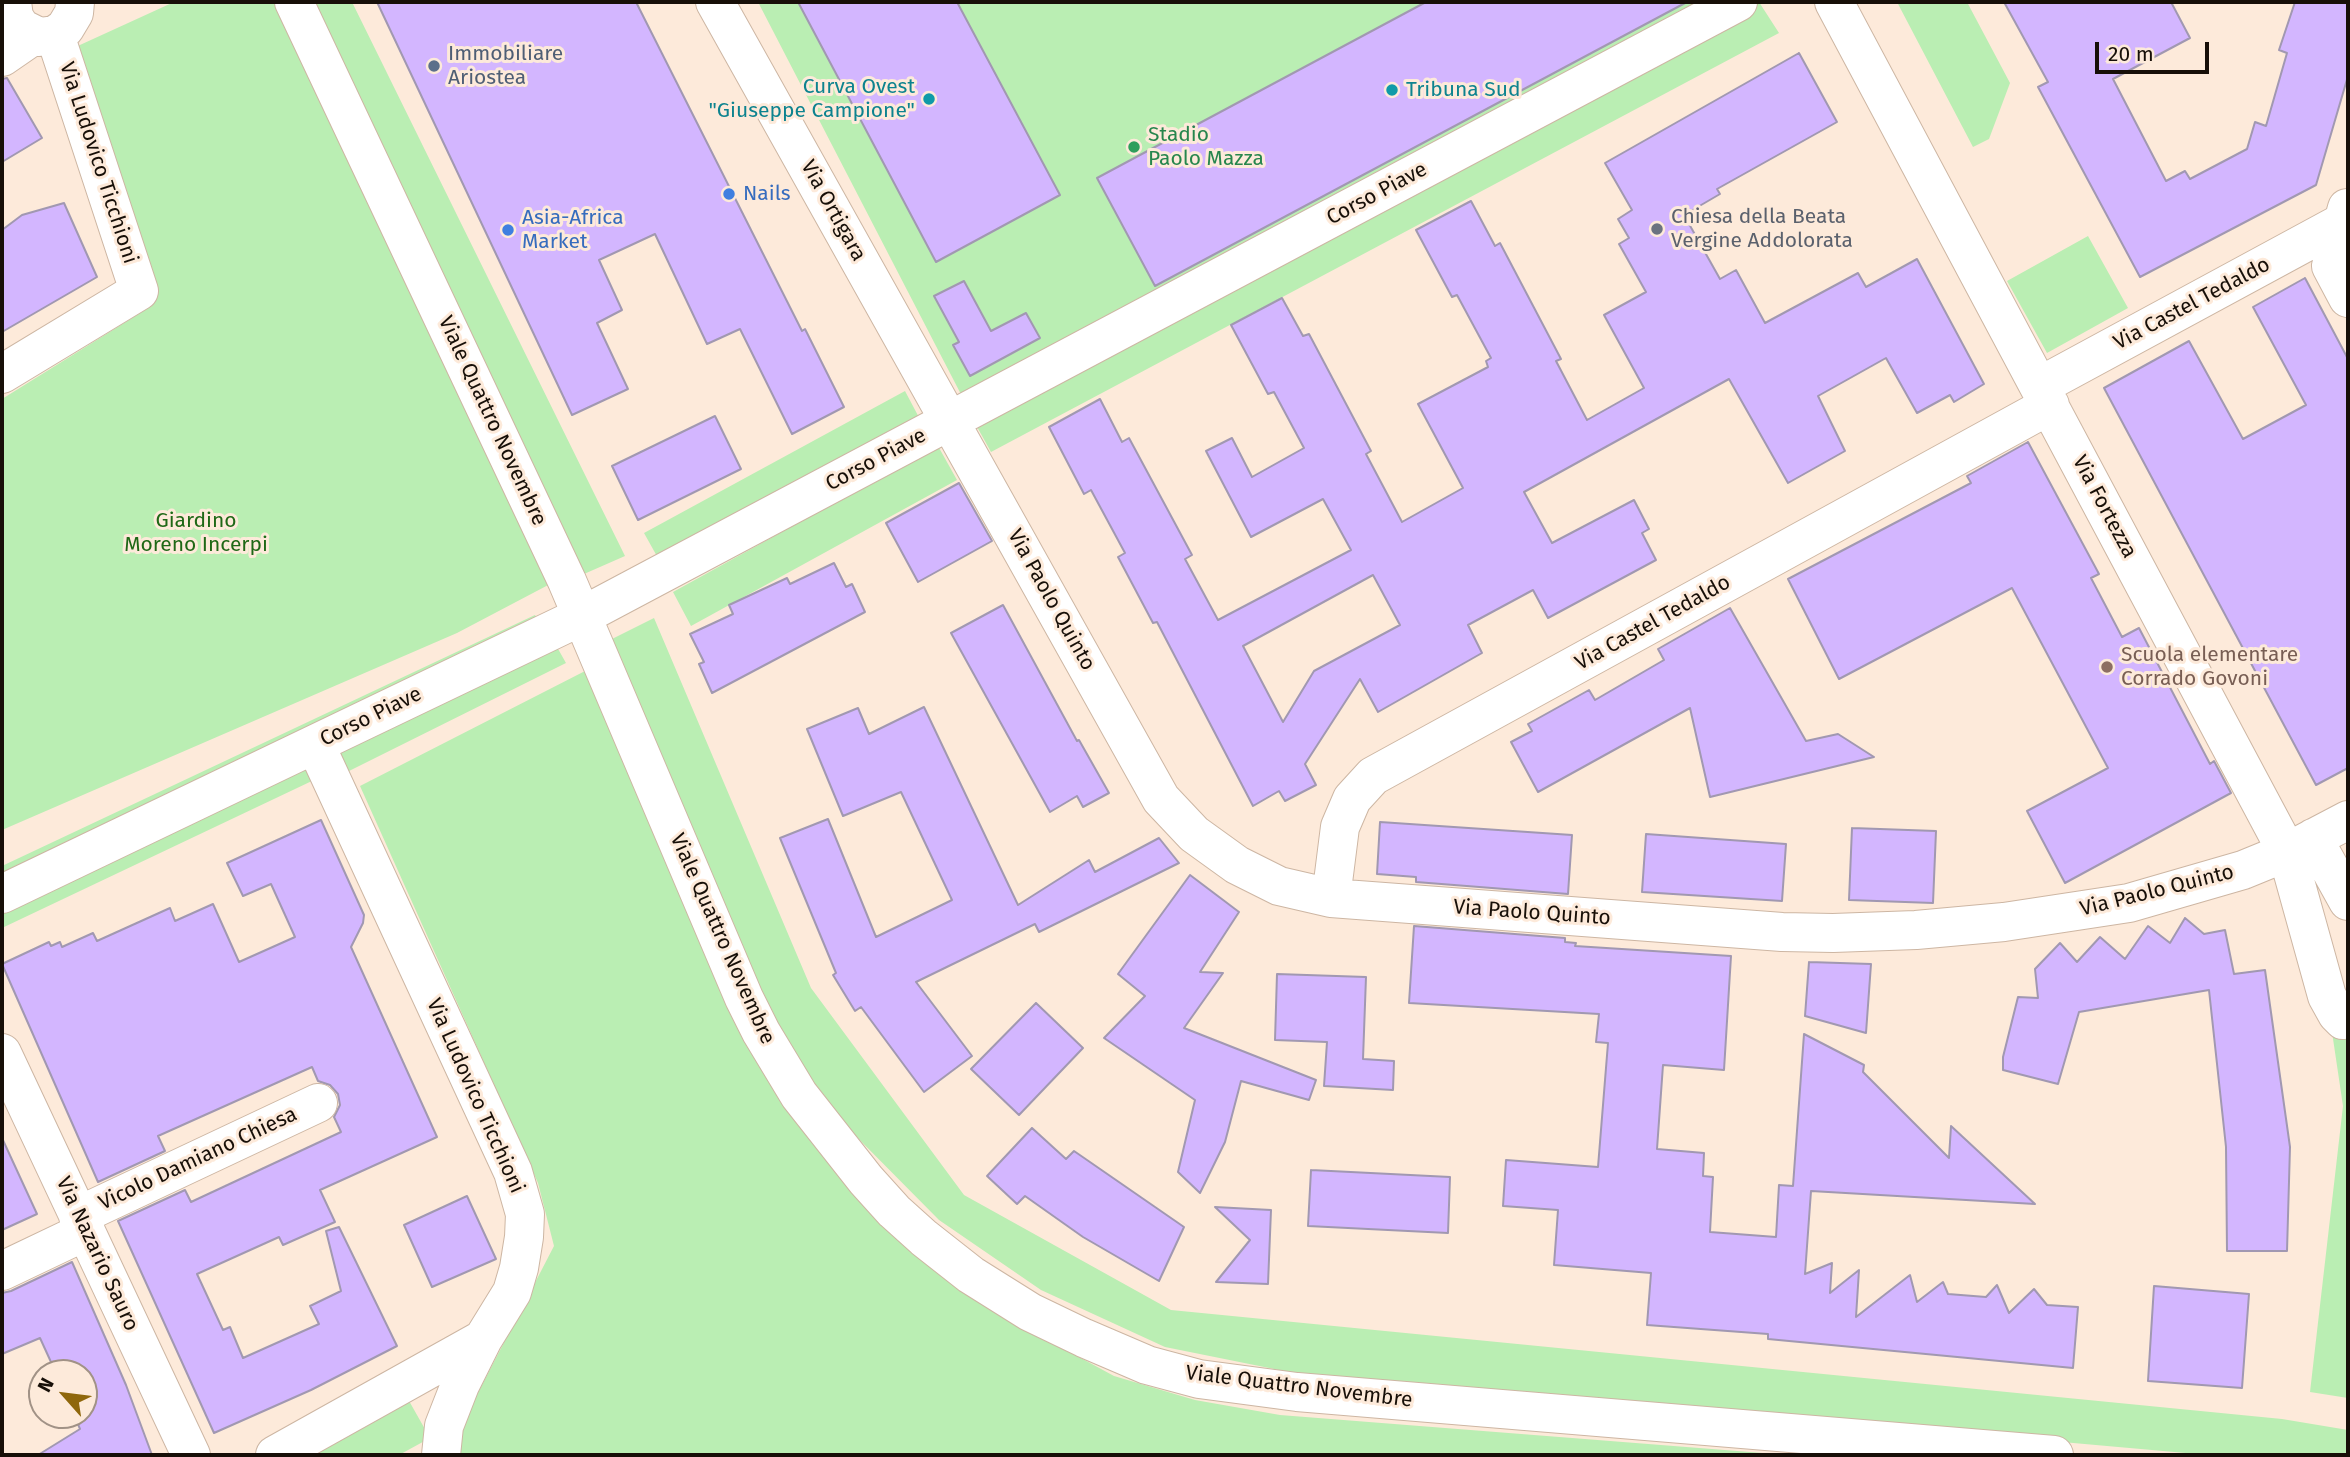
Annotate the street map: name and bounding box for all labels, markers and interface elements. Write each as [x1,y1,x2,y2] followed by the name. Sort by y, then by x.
[2098,28,2212,72] scale bar
[448,41,563,91] place label: Immobiliare Ariostea
[2108,41,2154,67] text: 20 m
[426,58,442,74] marker: Immobiliare Ariostea
[53,59,143,267] street label: Via Ludovico Ticchioni
[708,74,915,124] place label: Curva Ovest "Giuseppe Campione"
[1406,77,1520,103] place label: Tribuna Sud
[1384,82,1400,98] marker: Tribuna Sud
[921,91,937,107] marker: Curva Ovest "Giuseppe Campione"
[1148,122,1264,172] place label: Stadio Paolo Mazza
[1126,139,1142,155] marker: Stadio Paolo Mazza
[795,156,871,266] street label: Via Ortigara
[1323,157,1431,231] street label: Corso Piave
[743,181,791,207] place label: Nails
[721,186,737,202] marker: Nails
[1671,204,1853,254] place label: Chiesa della Beata Vergine Addolorata
[522,205,624,255] place label: Asia-Africa Market
[1649,221,1665,237] marker: Chiesa della Beata Vergine Addolorata
[500,222,516,238] marker: Asia-Africa Market
[2110,252,2274,356] street label: Via Castel Tedaldo
[432,312,552,530] street label: Viale Quattro Novembre
[822,423,930,497] street label: Corso Piave
[2066,451,2142,563] street label: Via Fortezza
[124,508,268,558] park label: Giardino Moreno Incerpi
[1002,525,1100,675] street label: Via Paolo Quinto
[1571,570,1735,676] street label: Via Castel Tedaldo
[2121,642,2298,692] place label: Scuola elementare Corrado Govoni
[2099,659,2115,675] marker: Scuola elementare Corrado Govoni
[316,682,426,752] street label: Corso Piave
[664,830,780,1048] street label: Viale Quattro Novembre
[2077,860,2237,922] street label: Via Paolo Quinto
[1452,895,1612,931] street label: Via Paolo Quinto
[421,995,529,1197] street label: Via Ludovico Ticchioni
[95,1102,301,1216] street label: Vicolo Damiano Chiesa
[50,1173,144,1335] street label: Via Nazario Sauro
[28,1359,98,1429] north arrow
[1184,1361,1414,1413] street label: Viale Quattro Novembre
[33,1374,59,1396] text: N

